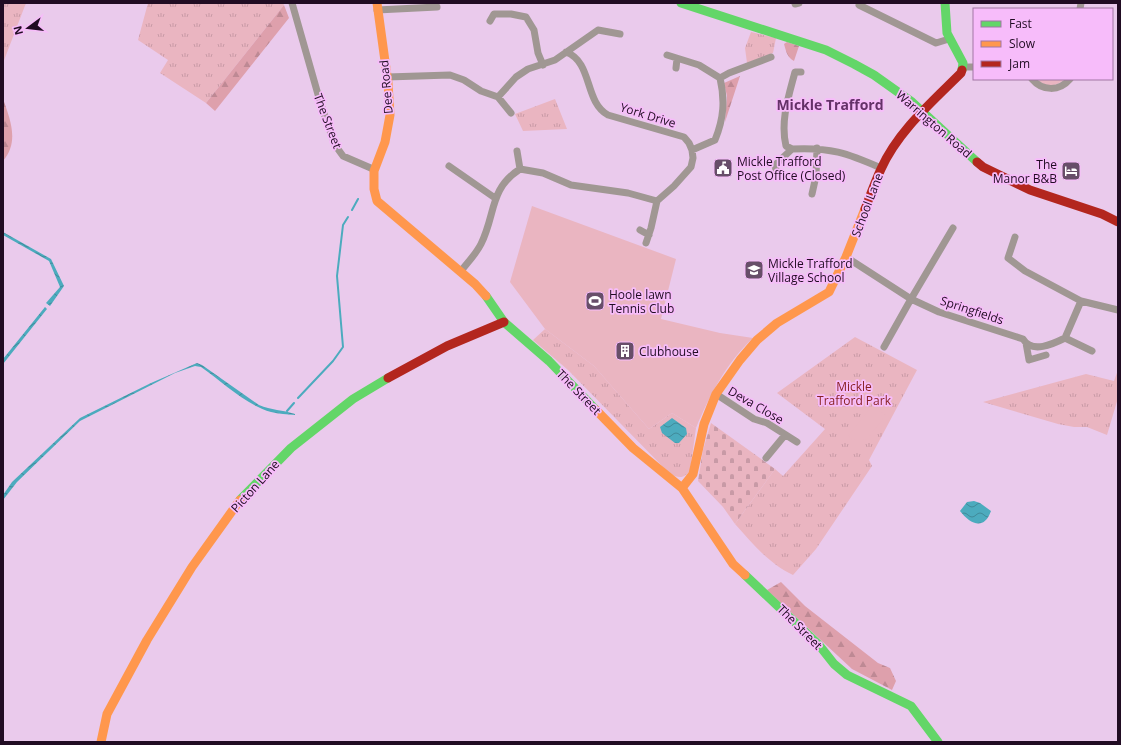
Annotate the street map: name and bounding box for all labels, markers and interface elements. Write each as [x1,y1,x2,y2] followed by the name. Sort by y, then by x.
[8,8,48,48] north arrow
[973,8,1113,80] legend
[1009,15,1032,32] text: Fast
[9,24,26,37] text: N
[1009,35,1036,52] text: Slow
[1008,55,1030,72] text: Jam
[375,59,397,115] street label: Dee Road
[893,86,975,162] street label: Warrington Road
[310,91,346,151] street label: The Street
[776,95,884,114] district label: Mickle Trafford
[618,98,678,132] street label: York Drive
[737,153,846,184] place label: Mickle Trafford Post Office (Closed)
[993,156,1057,187] place label: The Manor B&B
[712,157,734,179] public building icon: Mickle Trafford Post Office (Closed)
[1060,160,1082,182] hotel icon: The Manor B&B
[847,170,887,239] street label: School Lane
[768,255,852,286] place label: Mickle Trafford Village School
[743,259,765,281] school or university icon: Mickle Trafford Village School
[609,286,674,317] place label: Hoole lawn Tennis Club
[584,290,606,312] sports icon: Hoole lawn Tennis Club
[938,292,1006,328] street label: Springfields
[614,340,636,362] building icon: Clubhouse
[639,343,699,360] place label: Clubhouse
[553,365,605,419] street label: The Street
[817,378,892,409] park label: Mickle Trafford Park
[725,382,787,428] street label: Deva Close
[227,456,283,516] street label: Picton Lane
[774,601,826,653] street label: The Street

